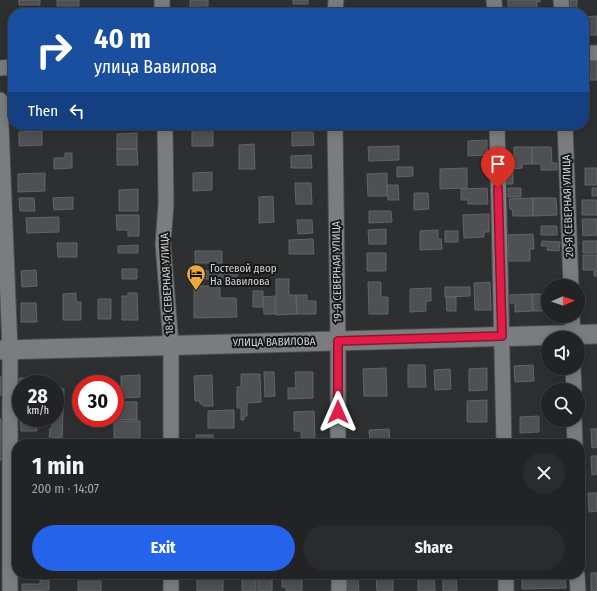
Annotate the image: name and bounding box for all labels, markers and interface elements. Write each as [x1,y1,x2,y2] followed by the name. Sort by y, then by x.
[94,22,151,55] text: 40 m
[28,24,80,76] icon: right
[94,56,217,78] text: улица Вавилова
[66,100,88,122] icon: left
[28,102,58,120] text: Then
[481,147,515,188] pin
[487,153,509,175] icon: arrive
[560,154,576,257] street label: 20-Я СЕВЕРНАЯ УЛИЦА
[330,221,344,323] street label: 19-Я СЕВЕРНАЯ УЛИЦА
[158,233,176,335] street label: 18-Я СЕВЕРНАЯ УЛИЦА
[210,262,277,288] place label: Гостевой двор На Вавилова
[185,263,207,291] hotel icon: Гостевой двор На Вавилова
[541,279,585,323] north arrow
[541,279,585,427] map controls
[541,331,585,375] button: sound
[231,335,316,349] street label: УЛИЦА ВАВИЛОВА
[72,375,124,427] speed limit sign: 30
[541,383,585,427] button: search
[28,384,48,408] text: 28
[317,391,359,433] position arrow
[27,405,49,417] text: km/h
[32,452,84,480] text: 1 min
[523,452,565,494] button: close
[32,481,99,496] text: 200 m · 14:07
[32,525,295,571] button: Exit
[303,525,565,571] button: Share

